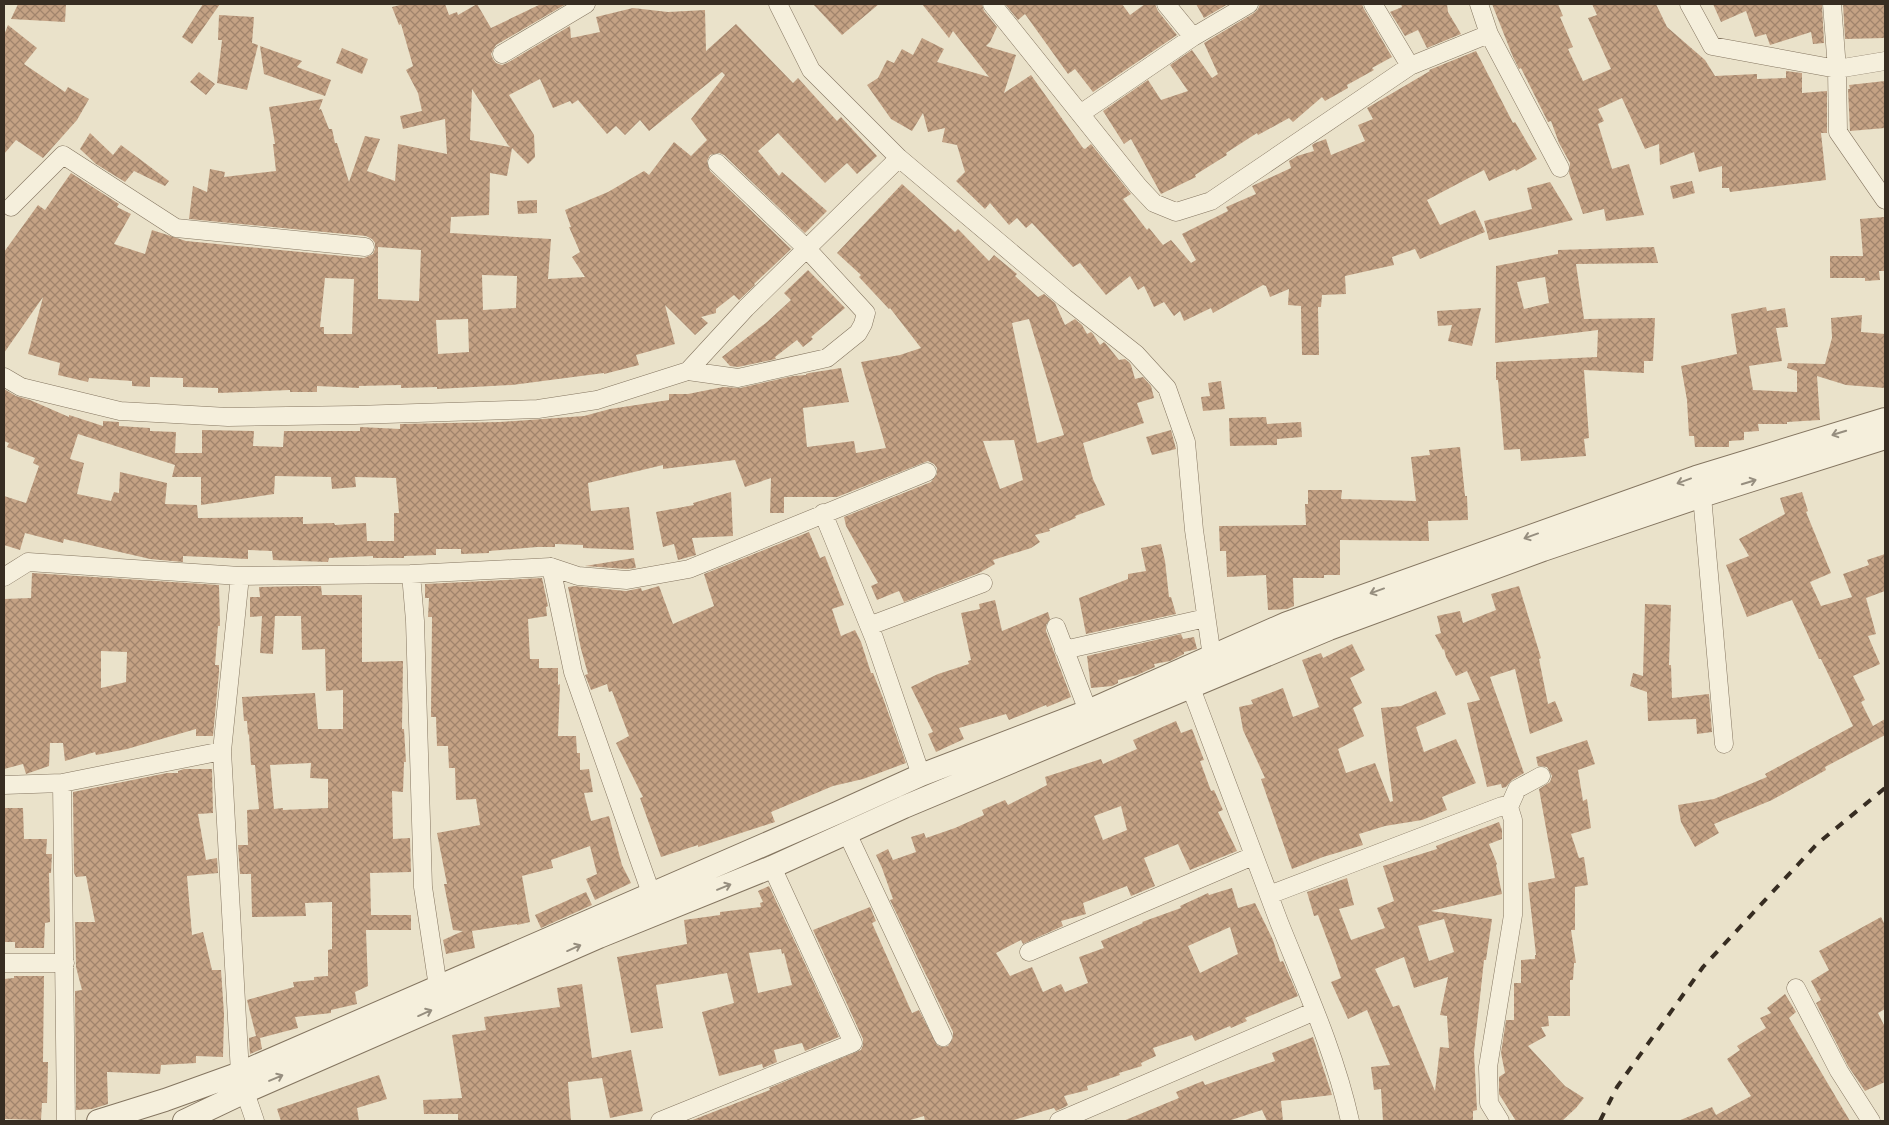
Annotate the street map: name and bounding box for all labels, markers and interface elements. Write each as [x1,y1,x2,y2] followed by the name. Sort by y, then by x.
[1831,428,1847,438] one-way arrow
[1741,476,1757,486] one-way arrow
[1676,477,1692,486] one-way arrow
[1523,532,1539,541] one-way arrow
[1370,586,1386,596] one-way arrow
[716,881,731,891] one-way arrow
[566,943,581,953] one-way arrow
[417,1008,432,1018] one-way arrow
[268,1073,283,1083] one-way arrow

